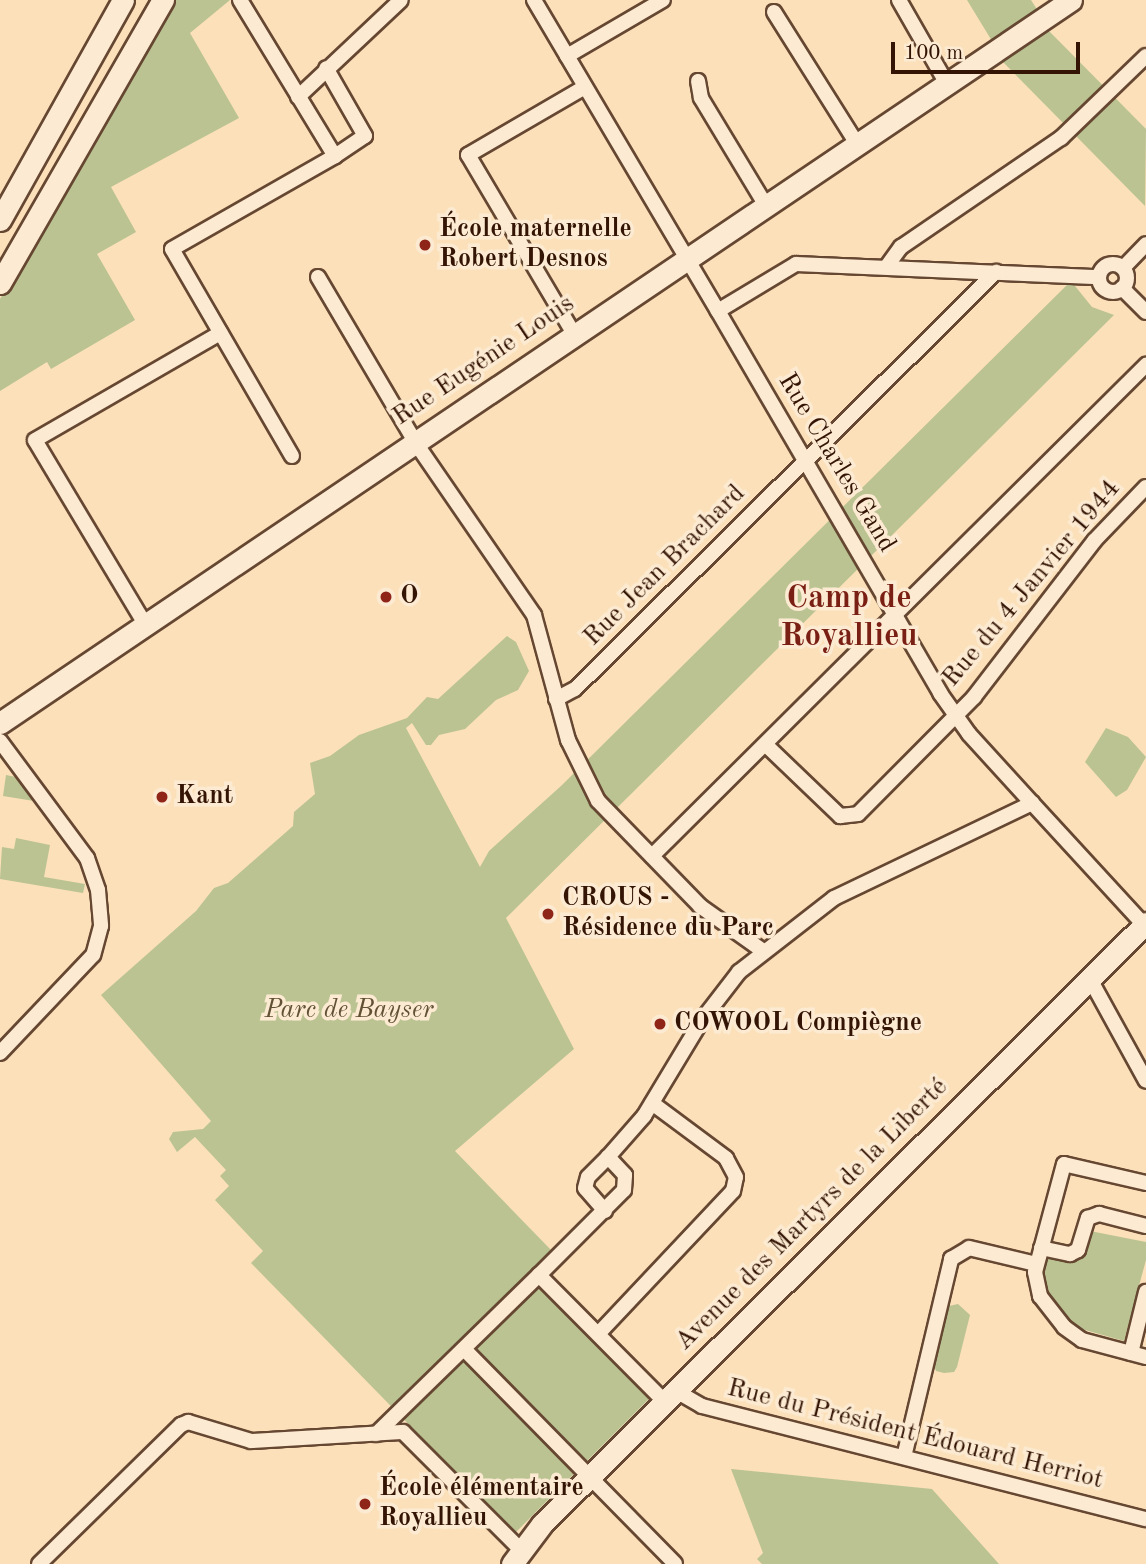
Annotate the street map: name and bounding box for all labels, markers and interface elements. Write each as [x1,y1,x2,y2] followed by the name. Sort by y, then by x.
[894,28,1083,72] scale bar
[904,43,963,64] text: 100 m
[439,214,632,276] place label: École maternelle Robert Desnos
[417,237,433,253] marker: École maternelle Robert Desnos
[387,289,581,433] street label: Rue Eugénie Louis
[770,368,902,558] street label: Rue Charles Gand
[936,474,1128,694] street label: Rue du 4 Janvier 1944
[578,479,752,653] street label: Rue Jean Brachard
[780,579,918,657] district label: Camp de Royallieu
[400,581,419,613] place label: O
[378,589,394,605] marker: O
[176,781,233,813] place label: Kant
[154,789,170,805] marker: Kant
[562,883,774,944] place label: CROUS - Résidence du Parc
[540,906,556,922] marker: CROUS - Résidence du Parc
[265,995,433,1027] park label: Parc de Bayser
[674,1008,922,1040] place label: COWOOL Compiègne
[652,1016,668,1032] marker: COWOOL Compiègne
[669,1072,955,1358] street label: Avenue des Martyrs de la Liberté
[724,1373,1106,1497] street label: Rue du Président Édouard Herriot
[379,1473,584,1534] place label: École élémentaire Royallieu
[357,1496,373,1512] marker: École élémentaire Royallieu

